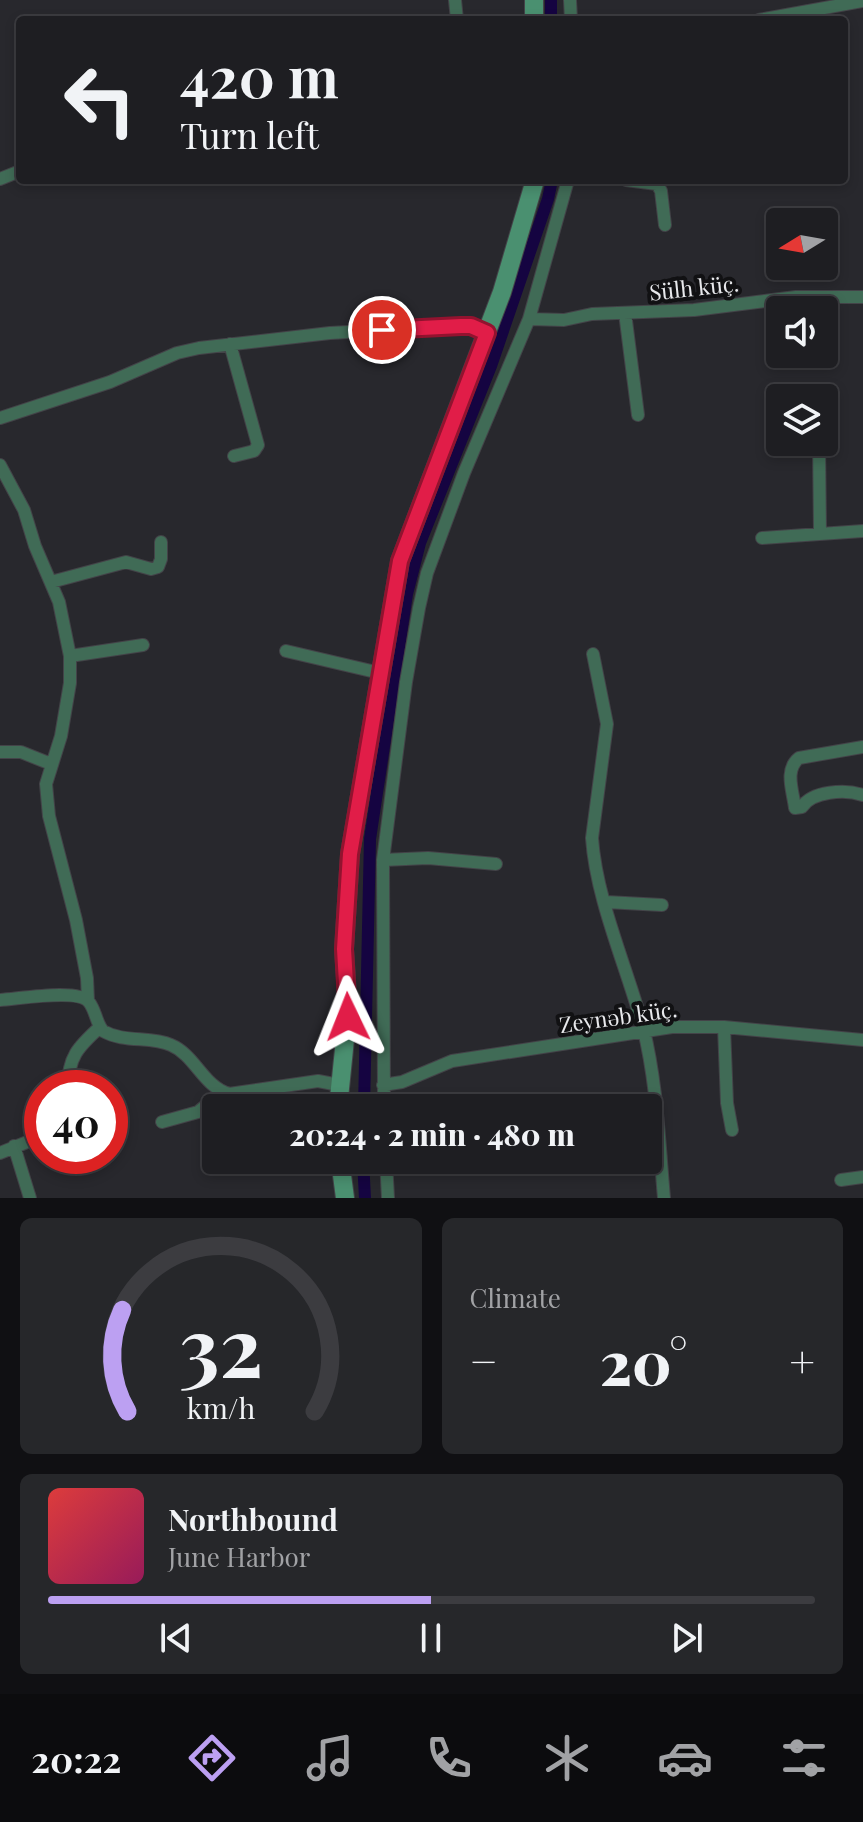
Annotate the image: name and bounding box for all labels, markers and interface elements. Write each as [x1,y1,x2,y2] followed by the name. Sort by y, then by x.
[180,38,339,113] text: 420 m
[48,48,152,152] icon: left
[180,110,319,158] text: Turn left
[766,208,838,280] north arrow
[766,208,838,456] map controls
[648,267,740,307] street label: Sülh küç.
[348,296,416,364] pin
[766,296,838,368] button: sound
[360,308,404,352] icon: arrive
[766,384,838,456] button: layers
[306,975,390,1059] position arrow
[557,993,679,1039] street label: Zeynəb küç.
[24,1070,128,1174] speed limit sign: 40
[289,1114,575,1154] text: 20:24 · 2 min · 480 m
[470,1280,561,1315] text: Climate
[179,1288,263,1399] text: 32
[600,1320,687,1400] text: 20°
[470,1330,498,1389] text: −
[789,1330,815,1389] text: +
[186,1388,255,1426] text: km/h
[168,1499,338,1539] text: Northbound
[168,1539,310,1574] text: June Harbor
[154,1616,198,1660] icon: previous
[409,1616,453,1660] icon: pause
[665,1616,709,1660] icon: next
[184,1730,240,1786] icon: directions
[302,1730,358,1786] icon: music
[421,1730,477,1786] icon: phone
[539,1730,595,1786] icon: climate
[657,1730,713,1786] icon: car
[776,1730,832,1786] icon: filters
[31,1734,121,1782] text: 20:22

